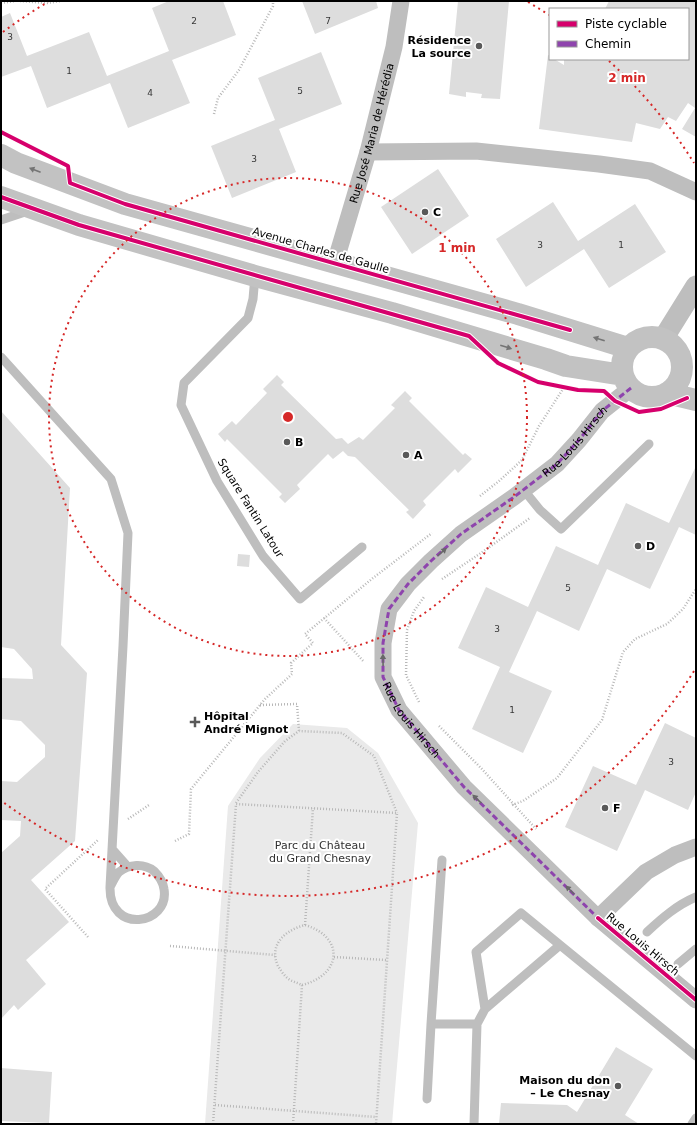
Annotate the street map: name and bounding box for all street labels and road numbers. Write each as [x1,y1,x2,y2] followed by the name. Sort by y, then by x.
[347,62,397,205] street label: Rue José Maria de Hérédia
[251,225,391,276] street label: Avenue Charles de Gaulle
[540,403,610,480] street label: Rue Louis Hirsch
[215,456,287,561] street label: Square Fantin Latour
[379,680,443,761] street label: Rue Louis Hirsch
[604,910,682,979] street label: Rue Louis Hirsch

